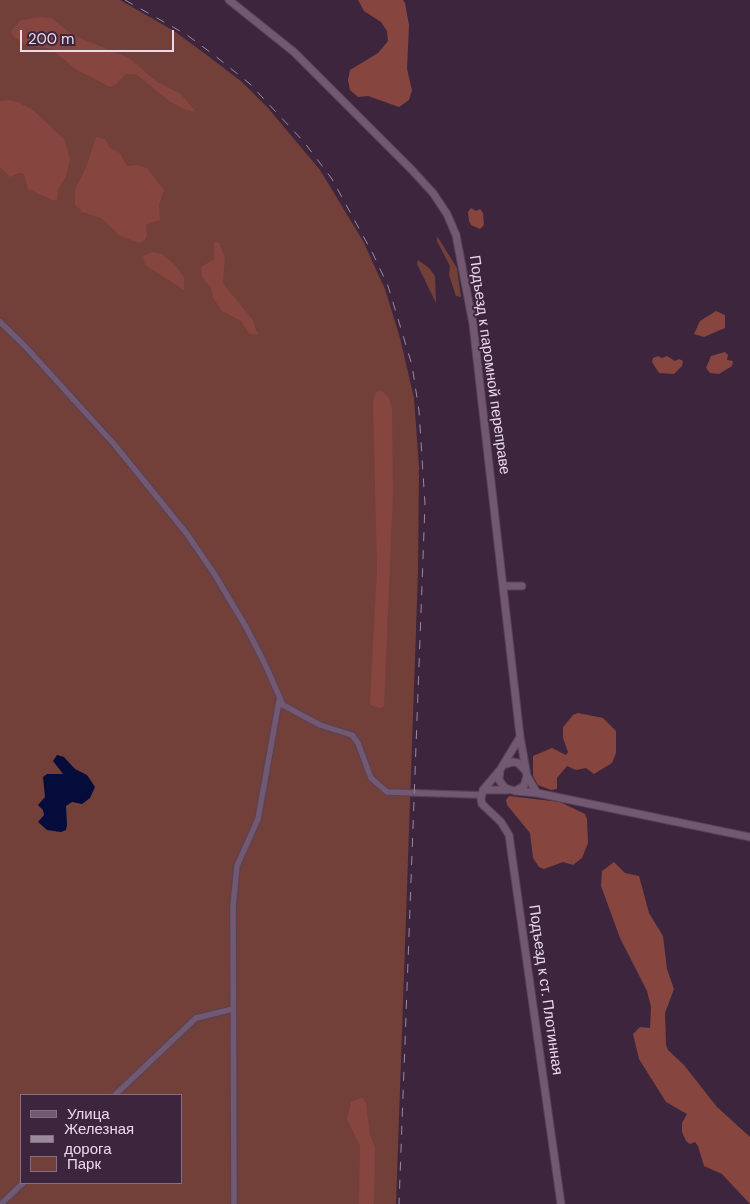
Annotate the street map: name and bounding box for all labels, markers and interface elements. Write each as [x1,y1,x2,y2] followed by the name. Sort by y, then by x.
[22,20,176,52] scale bar
[28,29,74,49] text: 200 m
[465,254,513,476] street label: Подъезд к паромной переправе
[524,904,566,1076] street label: Подъезд к ст. Плотинная
[20,1094,182,1184] legend
[67,1104,110,1124] text: Улица
[64,1119,134,1159] text: Железная дорога
[67,1154,101,1174] text: Парк

